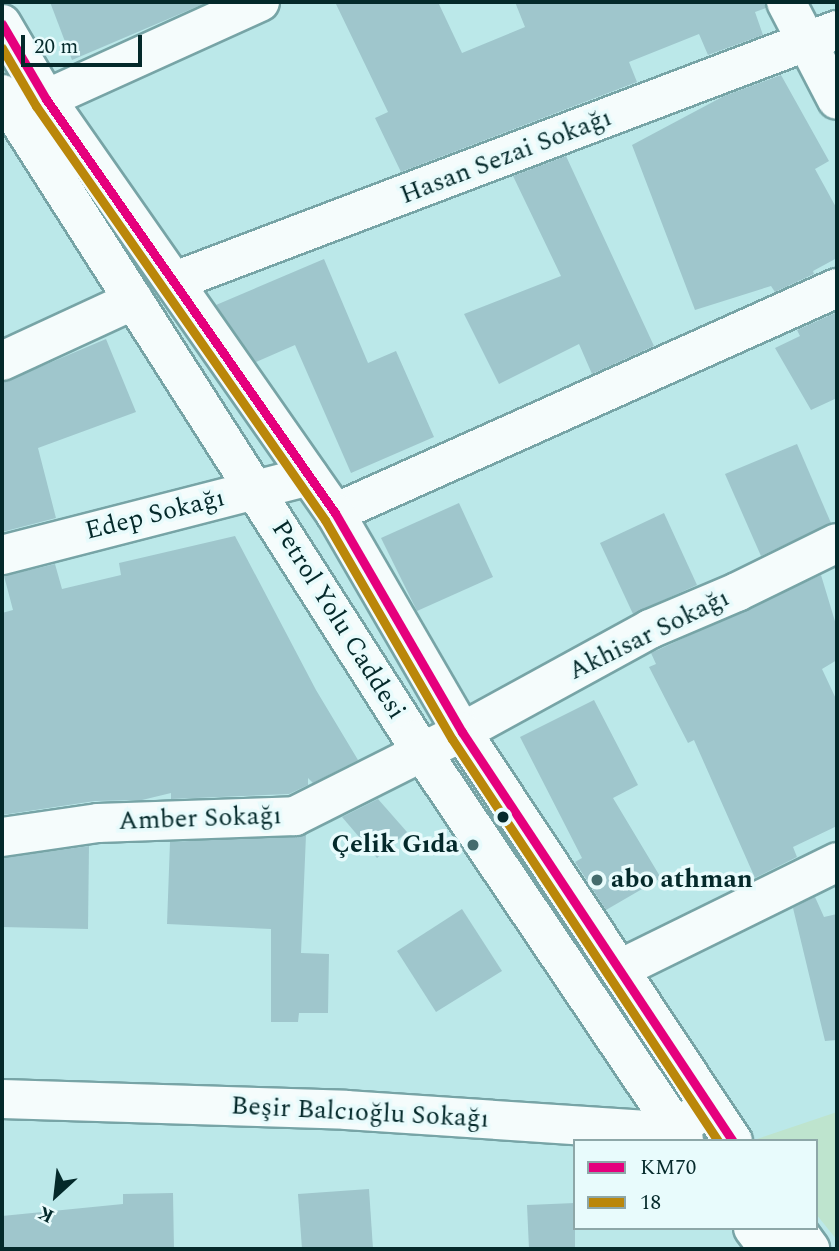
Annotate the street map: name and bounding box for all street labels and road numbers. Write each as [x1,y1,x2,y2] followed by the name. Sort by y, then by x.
[396,102,616,212] street label: Hasan Sezai Sokağı
[82,483,228,547] street label: Edep Sokağı
[264,515,412,725] street label: Petrol Yolu Caddesi
[564,583,734,687] street label: Akhisar Sokağı
[118,801,282,837] street label: Amber Sokağı
[230,1091,490,1135] street label: Beşir Balcıoğlu Sokağı

